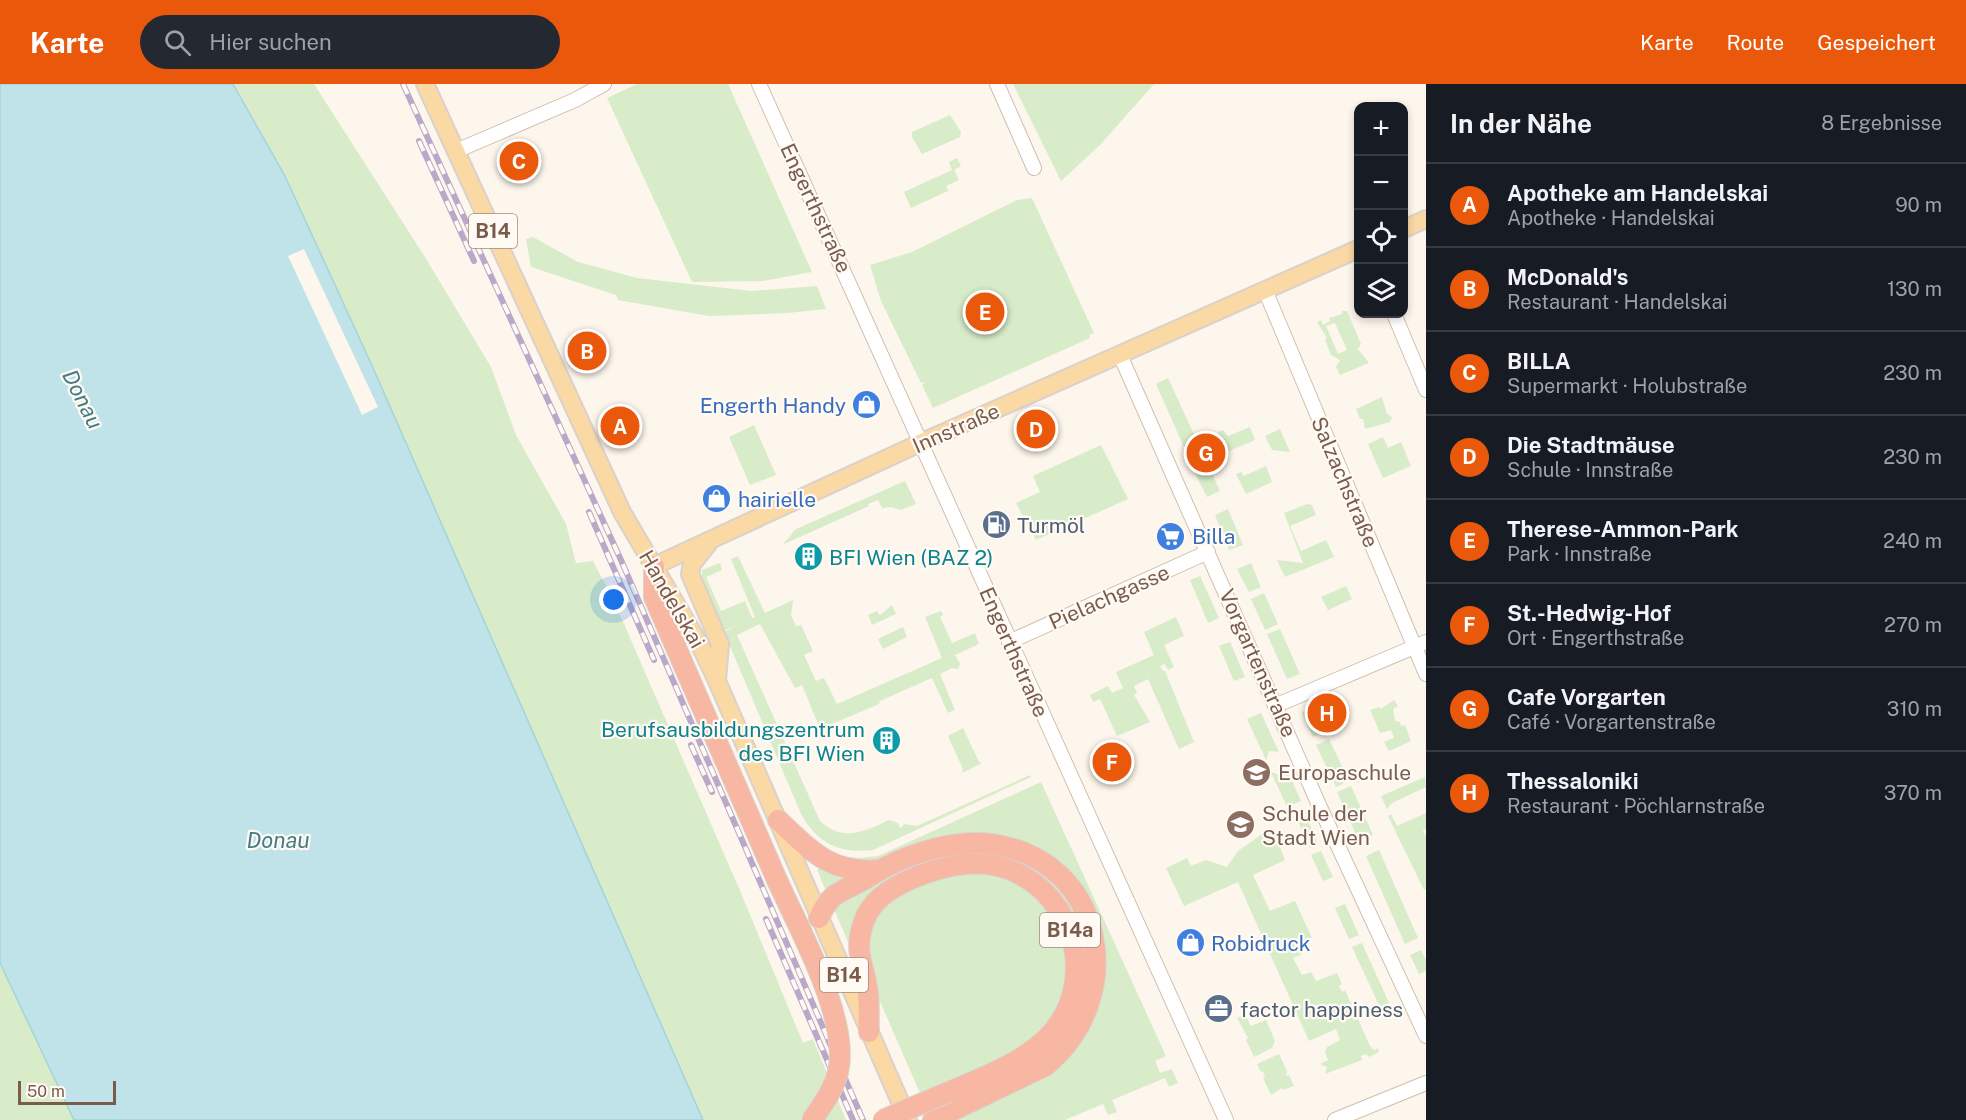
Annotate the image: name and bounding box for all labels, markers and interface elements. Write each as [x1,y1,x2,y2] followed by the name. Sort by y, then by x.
[140,15,560,69] search box
[30,26,104,59] text: Karte
[161,26,194,59] icon: search
[209,29,332,55] text: Hier suchen
[1640,30,1694,55] text: Karte
[1727,30,1784,55] text: Route
[1817,30,1936,55] text: Gespeichert
[1354,102,1408,318] map controls
[1354,102,1408,156] button: +
[1450,108,1592,139] text: In der Nähe
[1821,111,1942,135] text: 8 Ergebnisse
[500,138,538,184] pin: C
[775,139,857,277] street label: Engerthstraße
[1354,156,1408,210] button: −
[1507,180,1768,206] text: Apotheke am Handelskai
[1462,193,1477,217] text: A
[1895,193,1942,217] text: 90 m
[1507,206,1715,230] text: Apotheke · Handelskai
[1354,210,1408,264] button: locate
[469,214,517,248] road number: B14
[1354,264,1408,318] button: layers
[1507,264,1628,290] text: McDonald's
[1463,277,1476,301] text: B
[1887,277,1942,301] text: 130 m
[966,290,1004,334] pin: E
[1507,290,1727,314] text: Restaurant · Handelskai
[568,328,606,374] pin: B
[1507,348,1571,374] text: BILLA
[1462,361,1477,385] text: C
[1883,361,1942,385] text: 230 m
[57,365,109,433] water label: Donau
[1507,374,1747,398] text: Supermarkt · Holubstraße
[851,389,883,421] shop icon: Engerth Handy
[700,393,846,418] place label: Engerth Handy
[909,398,1003,458] street label: Innstraße
[600,404,640,448] pin: A
[1016,406,1056,452] pin: D
[1306,413,1384,551] street label: Salzachstraße
[1186,430,1226,476] pin: G
[1507,432,1675,458] text: Die Stadtmäuse
[1462,445,1477,469] text: D
[1883,445,1942,469] text: 230 m
[1507,458,1673,482] text: Schule · Innstraße
[701,483,733,515] shop icon: hairielle
[738,487,816,512] place label: hairielle
[980,509,1012,541] fuel station icon: Turmöl
[1017,513,1085,538] place label: Turmöl
[1507,516,1739,542] text: Therese-Ammon-Park
[1155,520,1187,552] supermarket icon: Billa
[1192,524,1235,549] place label: Billa
[1463,529,1476,553] text: E
[1883,529,1942,553] text: 240 m
[792,541,824,573] building icon: BFI Wien (BAZ 2)
[1507,542,1652,566] text: Park · Innstraße
[634,545,710,653] street label: Handelskai
[829,545,993,570] place label: BFI Wien (BAZ 2)
[1045,559,1173,635] street label: Pielachgasse
[974,583,1054,721] street label: Engerthstraße
[599,585,628,614] your location
[1214,585,1302,741] street label: Vorgartenstraße
[1507,600,1671,626] text: St.-Hedwig-Hof
[1463,613,1476,637] text: F
[1884,613,1942,637] text: 270 m
[1507,626,1684,650] text: Ort · Engerthstraße
[1507,684,1666,710] text: Cafe Vorgarten
[1308,690,1346,736] pin: H
[1462,697,1477,721] text: G
[1887,697,1942,721] text: 310 m
[1507,710,1716,734] text: Café · Vorgartenstraße
[601,717,865,766] place label: Berufsausbildungszentrum des BFI Wien
[870,725,902,757] building icon: Berufsausbildungszentrum des BFI Wien
[1092,740,1132,784] pin: F
[1241,756,1273,788] school or university icon: Europaschule
[1278,760,1411,785] place label: Europaschule
[1507,768,1639,794] text: Thessaloniki
[1462,781,1477,805] text: H
[1884,781,1942,805] text: 370 m
[1507,794,1765,818] text: Restaurant · Pöchlarnstraße
[1262,801,1370,850] place label: Schule der Stadt Wien
[1225,809,1257,841] school or university icon: Schule der Stadt Wien
[247,827,310,853] water label: Donau
[1040,913,1100,947] road number: B14a
[1174,927,1206,959] shop icon: Robidruck
[1211,931,1311,956] place label: Robidruck
[820,958,868,992] road number: B14
[1203,993,1235,1025] office icon: factor happiness
[1240,997,1403,1022] place label: factor happiness
[18,1078,116,1106] scale bar
[27,1082,65,1101] text: 50 m

